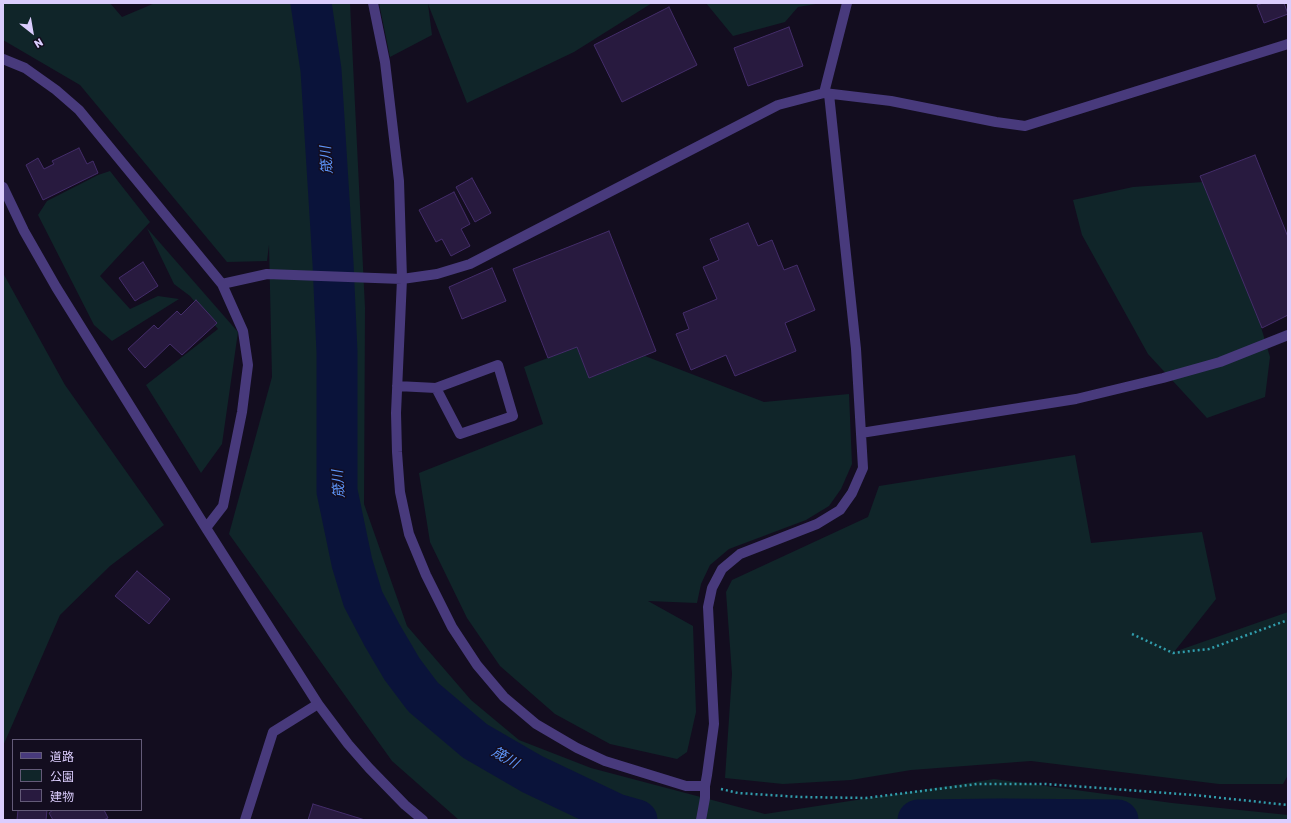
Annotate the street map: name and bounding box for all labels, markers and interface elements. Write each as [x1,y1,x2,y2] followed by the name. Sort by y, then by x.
[12,12,52,52] north arrow
[32,35,45,50] text: N
[318,145,336,175] water label: 筬川
[330,469,348,499] water label: 筬川
[12,739,142,811] legend
[489,744,521,772] water label: 筬川
[50,750,74,764] text: 道路
[50,770,74,784] text: 公園
[50,790,74,804] text: 建物

